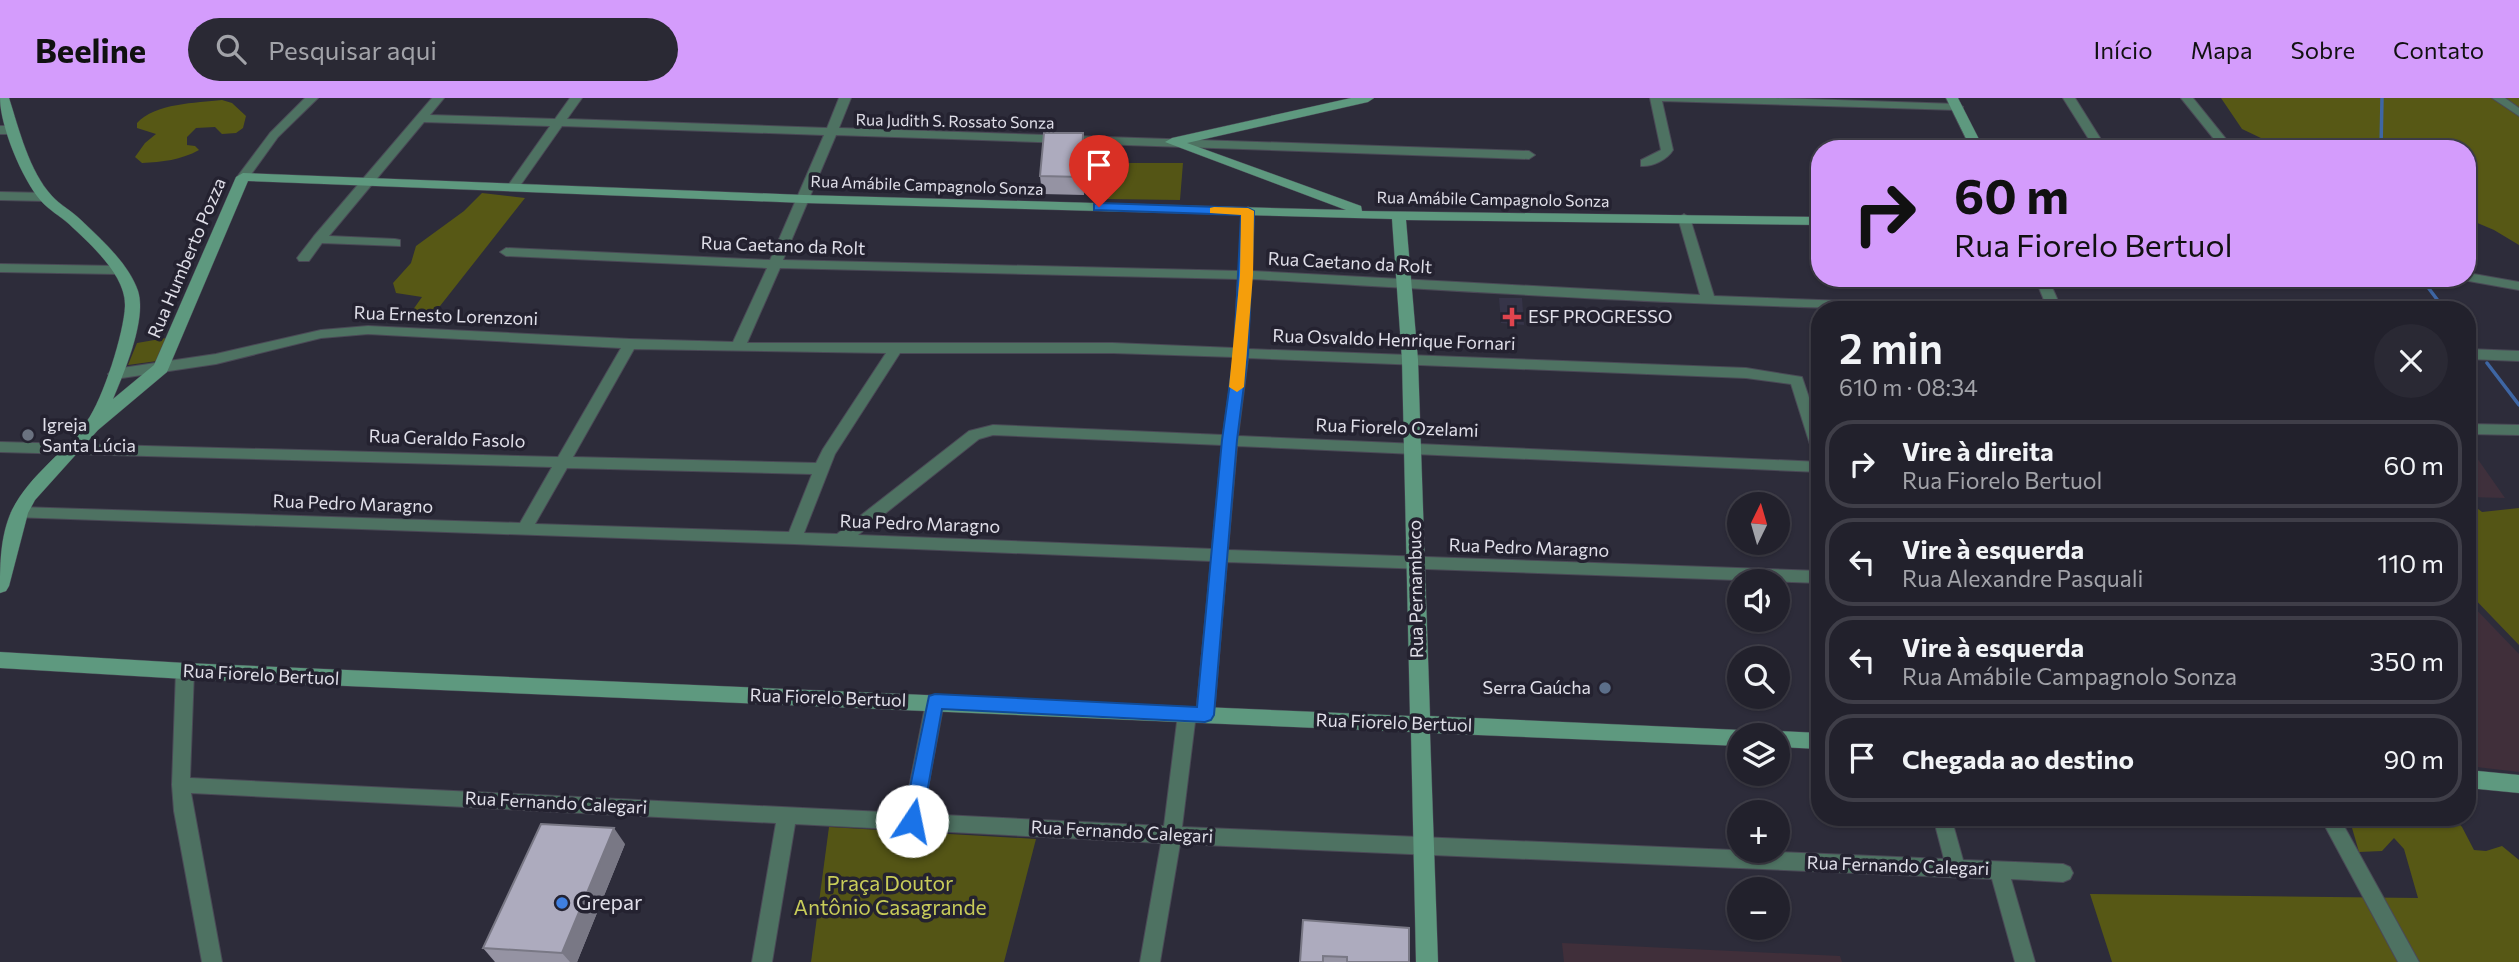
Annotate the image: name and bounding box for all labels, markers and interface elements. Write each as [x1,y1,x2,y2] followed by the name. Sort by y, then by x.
[188,18,678,81] search box
[35,29,146,70] text: Beeline
[212,30,250,68] icon: search
[268,34,437,65] text: Pesquisar aqui
[2094,35,2153,64] text: Início
[2191,35,2253,64] text: Mapa
[2291,35,2355,64] text: Sobre
[2393,35,2484,64] text: Contato
[855,109,1055,132] street label: Rua Judith S. Rossato Sonza
[1069,135,1129,207] pin
[1080,146,1118,184] icon: arrive
[1954,164,2069,224] text: 60 m
[1839,168,1930,259] icon: right
[810,171,1044,198] street label: Rua Amábile Campagnolo Sonza
[142,174,230,341] street label: Rua Humberto Pozza
[1376,187,1610,210] street label: Rua Amábile Campagnolo Sonza
[1954,224,2233,264] text: Rua Fiorelo Bertuol
[700,231,866,259] street label: Rua Caetano da Rolt
[1267,247,1433,277] street label: Rua Caetano da Rolt
[353,301,539,329] street label: Rua Ernesto Lorenzoni
[1528,305,1673,327] place label: ESF PROGRESSO
[1502,307,1522,327] marker: ESF PROGRESSO
[1839,321,1943,373] text: 2 min
[1272,324,1516,354] street label: Rua Osvaldo Henrique Fornari
[2374,324,2448,398] button: close
[1839,373,1978,401] text: 610 m · 08:34
[42,413,136,456] place label: Igreja Santa Lúcia
[1315,413,1479,441] street label: Rua Fiorelo Ozelami
[368,424,526,452] street label: Rua Geraldo Fasolo
[20,427,36,443] marker: Igreja Santa Lúcia
[1902,435,2054,466] text: Vire à direita
[1843,445,1881,483] icon: right
[2384,449,2444,480] text: 60 m
[1902,466,2102,494] text: Rua Fiorelo Bertuol
[272,489,434,517] street label: Rua Pedro Maragno
[1727,492,1790,555] north arrow
[1727,492,1790,940] map controls
[839,509,1001,537] street label: Rua Pedro Maragno
[1403,520,1427,658] street label: Rua Pernambuco
[1448,533,1610,561] street label: Rua Pedro Maragno
[1902,533,2084,564] text: Vire à esquerda
[1843,543,1881,581] icon: left
[2377,547,2444,578] text: 110 m
[1902,564,2143,592] text: Rua Alexandre Pasquali
[1727,569,1790,632] button: sound
[1902,631,2084,662] text: Vire à esquerda
[1843,641,1881,679] icon: left
[2370,645,2444,676] text: 350 m
[1727,646,1790,709] button: search
[182,659,340,689] street label: Rua Fiorelo Bertuol
[1902,662,2237,690] text: Rua Amábile Campagnolo Sonza
[1483,676,1591,698] place label: Serra Gaúcha
[1597,680,1613,696] marker: Serra Gaúcha
[749,683,907,711] street label: Rua Fiorelo Bertuol
[1315,708,1473,736] street label: Rua Fiorelo Bertuol
[1727,723,1790,786] button: layers
[1843,739,1881,777] icon: arrive
[1902,743,2134,774] text: Chegada ao destino
[2384,743,2444,774] text: 90 m
[875,784,949,858] position arrow
[464,786,648,818] street label: Rua Fernando Calegari
[1727,800,1790,863] button: +
[1030,815,1214,847] street label: Rua Fernando Calegari
[1806,851,1990,879] street label: Rua Fernando Calegari
[793,870,987,919] park label: Praça Doutor Antônio Casagrande
[1727,877,1790,940] button: −
[576,889,642,914] place label: Grepar
[554,895,570,911] marker: Grepar

